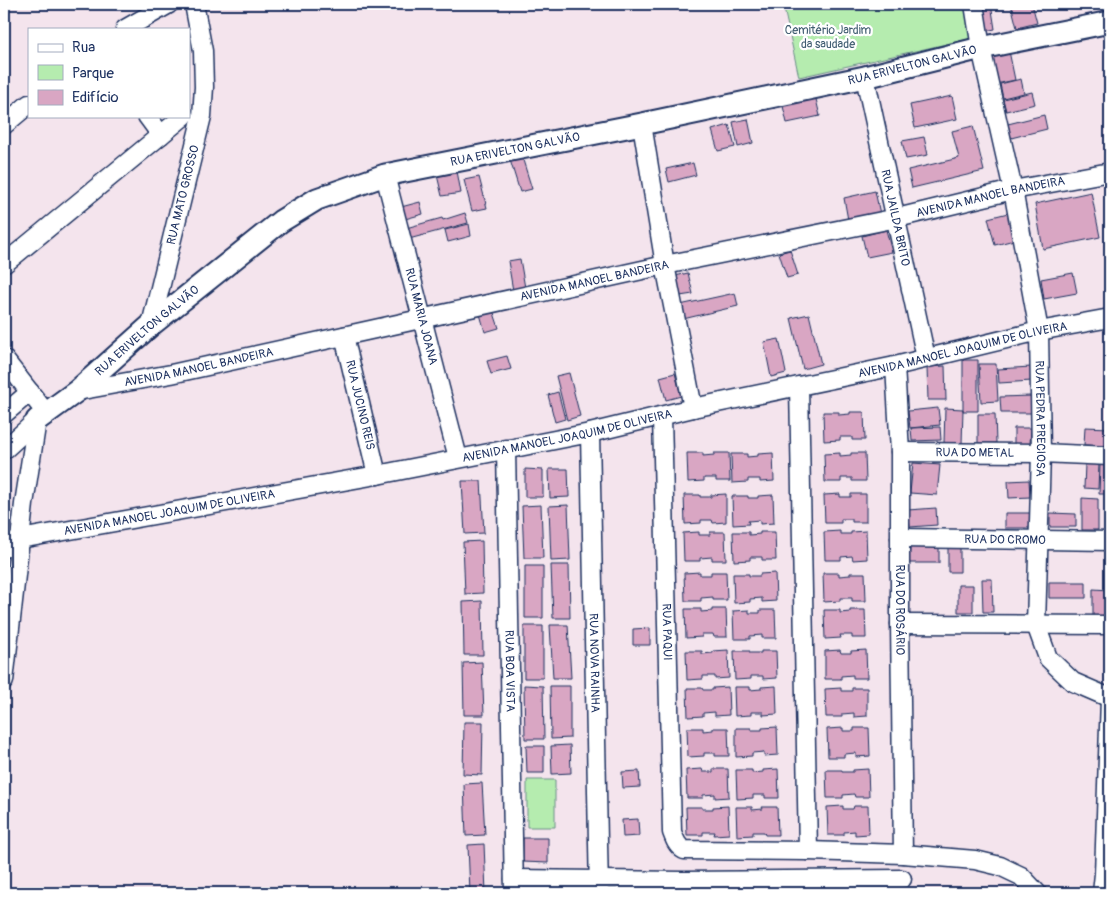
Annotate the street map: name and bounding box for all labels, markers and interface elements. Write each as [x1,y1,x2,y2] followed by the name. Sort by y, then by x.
[785,23,872,52] park label: Cemitério Jardim da saudade
[28,28,190,118] legend
[72,38,95,57] text: Rua
[847,42,978,88] street label: RUA ERIVELTON GALVÃO
[72,64,115,83] text: Parque
[72,88,118,107] text: Edifício
[449,129,582,170] street label: RUA ERIVELTON GALVÃO
[164,143,203,246] street label: RUA MATO GROSSO
[877,168,913,268] street label: RUA JAILDA BRITO
[915,174,1066,221] street label: AVENIDA MANOEL BANDEIRA
[519,257,670,305] street label: AVENIDA MANOEL BANDEIRA
[401,266,441,367] street label: RUA MARIA JOANA
[92,282,203,379] street label: RUA ERIVELTON GALVÃO
[857,319,1069,381] street label: AVENIDA MANOEL JOAQUIM DE OLIVEIRA
[123,345,275,390] street label: AVENIDA MANOEL BANDEIRA
[342,359,378,452] street label: RUA JUCINO REIS
[1031,360,1048,477] street label: RUA PEDRA PRECIOSA
[461,406,674,466] street label: AVENIDA MANOEL JOAQUIM DE OLIVEIRA
[936,445,1015,461] street label: RUA DO METAL
[63,486,276,539] street label: AVENIDA MANOEL JOAQUIM DE OLIVEIRA
[964,532,1046,548] street label: RUA DO CROMO
[892,565,908,656] street label: RUA DO ROSÁRIO
[659,603,675,661] street label: RUA PAQUI
[586,613,602,713] street label: RUA NOVA RAINHA
[501,630,518,712] street label: RUA BOA VISTA

